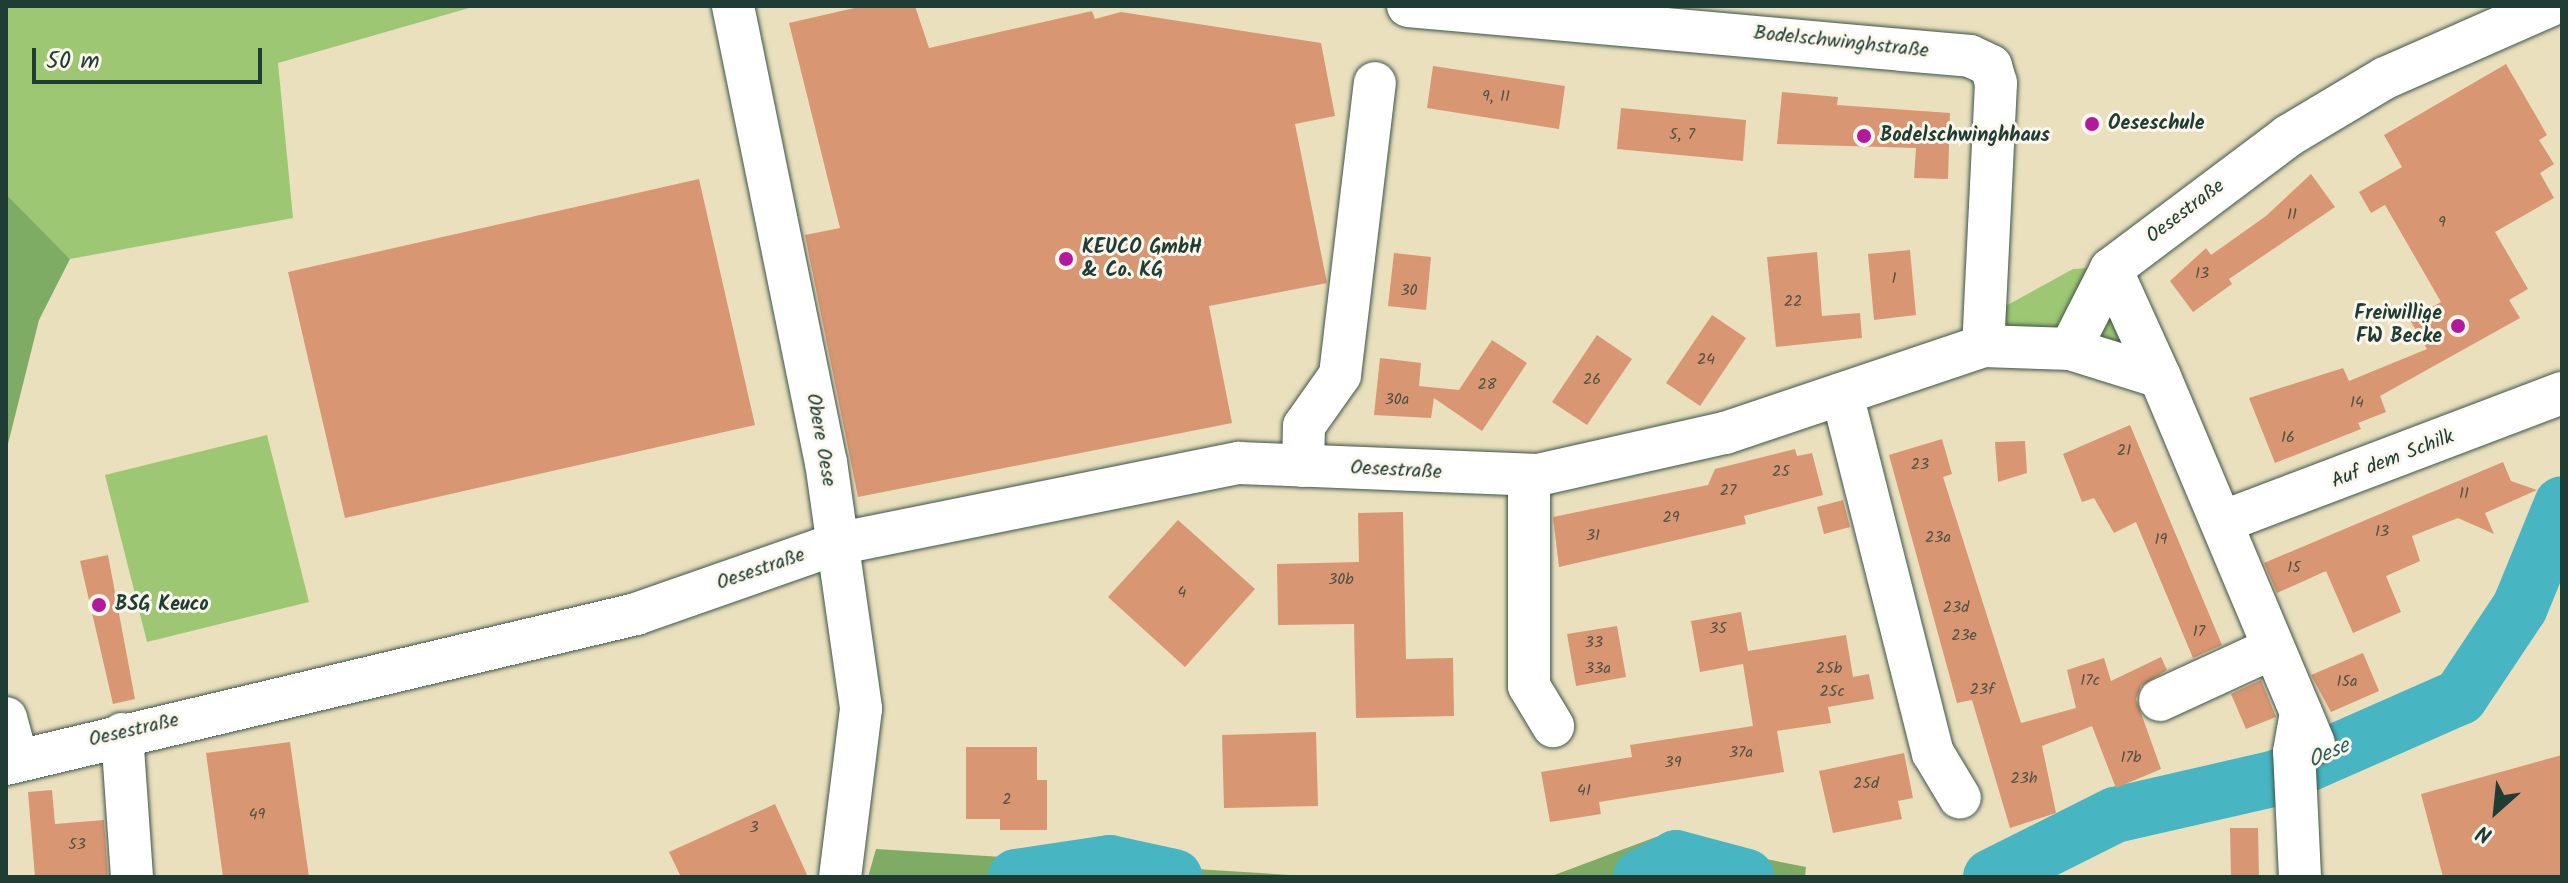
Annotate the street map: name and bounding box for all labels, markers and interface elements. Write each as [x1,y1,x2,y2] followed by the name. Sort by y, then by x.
[1752,22,1930,64] street label: Bodelschwinghstraße
[36,32,266,82] scale bar
[46,42,100,81] text: 50 m
[1482,87,1510,107] house number: 9, 11
[2108,112,2204,136] place label: Oeseschule
[2083,115,2101,133] marker: Oeseschule
[1880,124,2050,148] place label: Bodelschwinghhaus
[1669,125,1695,145] house number: 5, 7
[1855,127,1873,145] marker: Bodelschwinghhaus
[2142,175,2230,249] street label: Oesestraße
[2287,205,2297,225] house number: 11
[2438,213,2446,233] house number: 9
[1082,236,1202,283] place label: KEUCO GmbH & Co. KG
[1057,250,1075,268] marker: KEUCO GmbH & Co. KG
[2195,264,2209,284] house number: 13
[1891,269,1897,289] house number: 1
[1400,281,1418,301] house number: 30
[1784,292,1802,312] house number: 22
[2354,302,2442,349] place label: Freiwillige FW Becke
[2449,317,2467,335] marker: Freiwillige FW Becke
[1697,350,1715,370] house number: 24
[1583,370,1601,390] house number: 26
[1478,375,1496,395] house number: 28
[1385,390,1409,410] house number: 30a
[800,392,840,488] street label: Obere Oese
[2350,393,2364,413] house number: 14
[2328,426,2458,494] street label: Auf dem Schilk
[2281,428,2295,448] house number: 16
[2117,441,2131,461] house number: 21
[1911,455,1929,475] house number: 23
[1350,457,1442,485] street label: Oesestraße
[1772,462,1790,482] house number: 25
[1720,481,1736,501] house number: 27
[2459,484,2469,504] house number: 11
[1662,508,1680,528] house number: 29
[2375,522,2389,542] house number: 13
[1586,526,1600,546] house number: 31
[1925,528,1951,548] house number: 23a
[2155,530,2167,550] house number: 19
[714,544,808,596] street label: Oesestraße
[2287,558,2301,578] house number: 15
[1328,570,1354,590] house number: 30b
[1178,583,1186,603] house number: 4
[115,593,209,617] place label: BSG Keuco
[90,596,108,614] marker: BSG Keuco
[1943,598,1969,618] house number: 23d
[1709,619,1727,639] house number: 35
[2193,622,2205,642] house number: 17
[1951,626,1977,646] house number: 23e
[1585,633,1603,653] house number: 33
[1585,659,1611,679] house number: 33a
[1816,659,1842,679] house number: 25b
[2080,671,2100,691] house number: 17c
[2336,672,2358,692] house number: 15a
[1970,680,1994,700] house number: 23f
[1819,682,1845,702] house number: 25c
[87,709,181,753] street label: Oesestraße
[2304,733,2354,775] water label: Oese
[1729,743,1753,763] house number: 37a
[2121,748,2141,768] house number: 17b
[1665,753,1681,773] house number: 39
[2010,769,2038,789] house number: 23h
[2456,771,2536,851] north arrow
[1853,774,1879,794] house number: 25d
[1577,781,1591,801] house number: 41
[1002,790,1012,810] house number: 2
[249,805,265,825] house number: 49
[2471,814,2499,852] text: N
[749,818,759,838] house number: 3
[68,835,86,855] house number: 53

